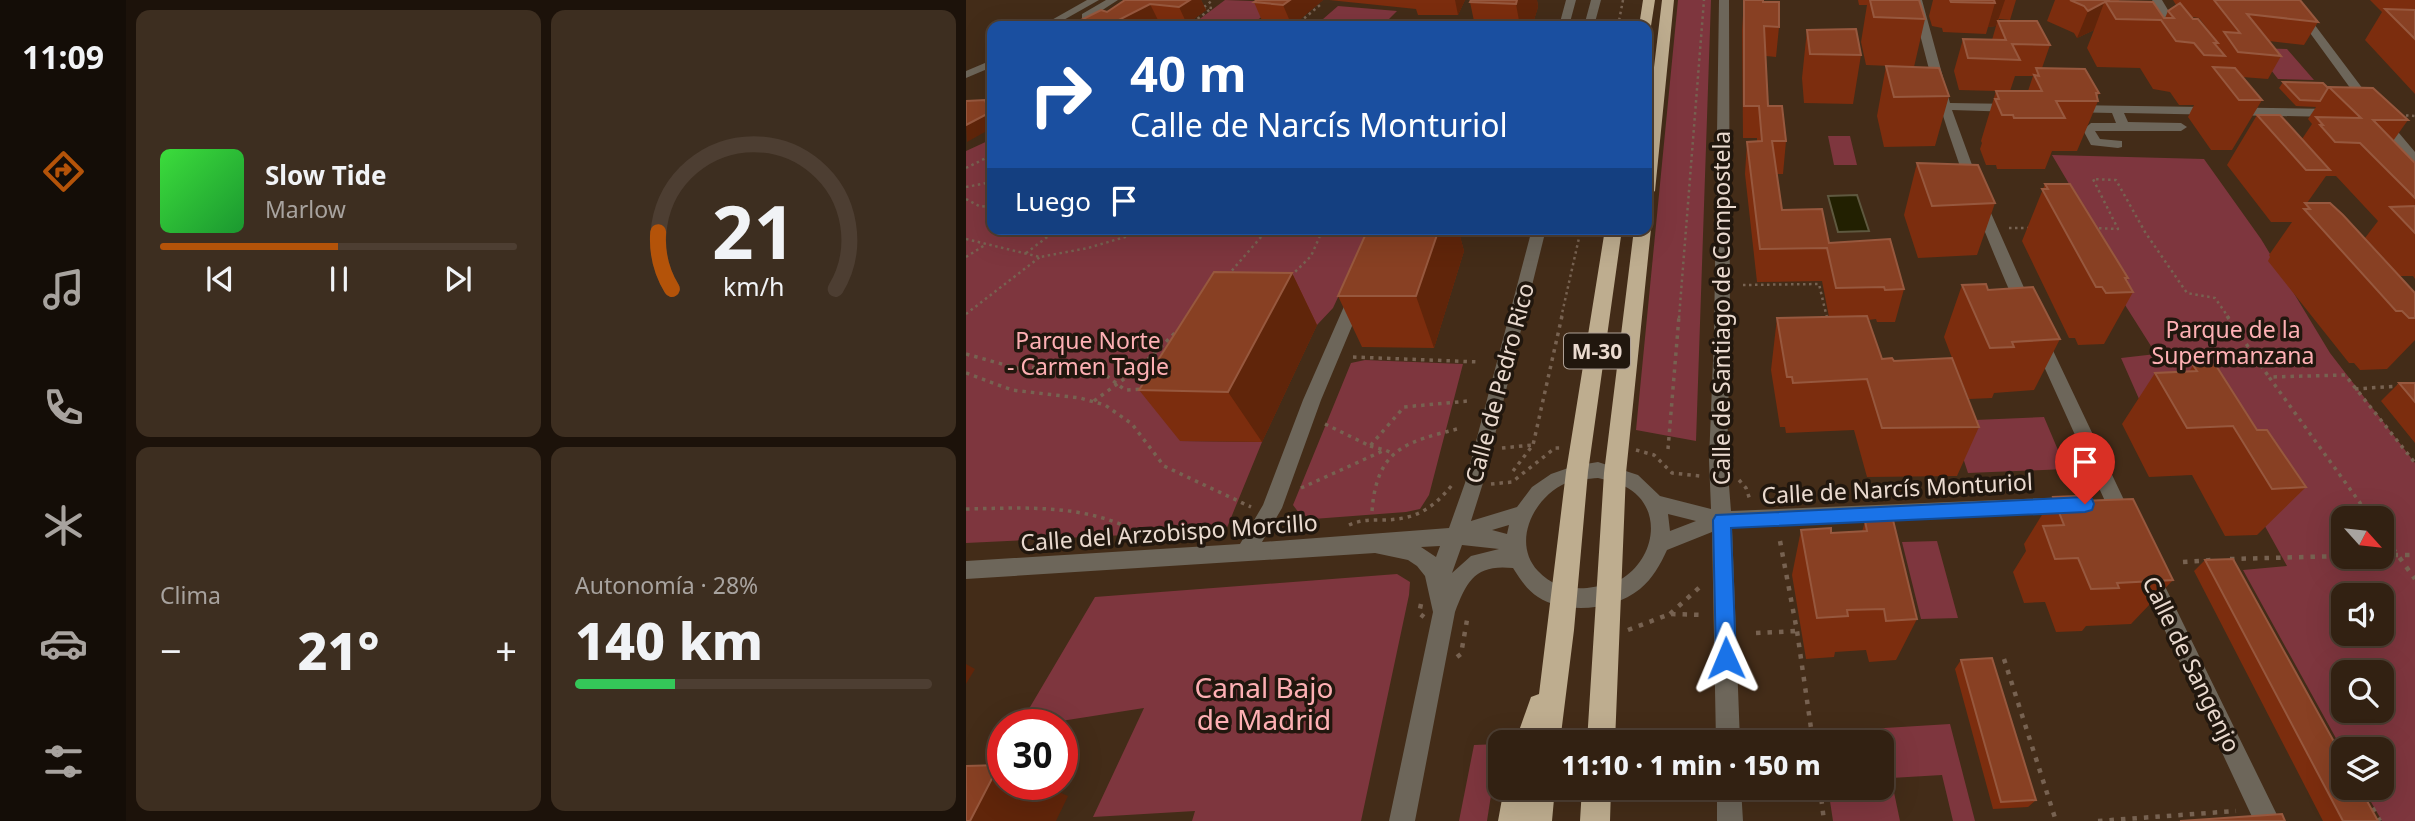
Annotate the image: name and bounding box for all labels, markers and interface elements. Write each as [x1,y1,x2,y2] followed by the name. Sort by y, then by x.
[22,35,104,78] text: 11:09
[1130,40,1247,106] text: 40 m
[1015,49,1106,140] icon: right
[1130,103,1508,146] text: Calle de Narcís Monturiol
[1705,131,1737,485] street label: Calle de Santiago de Compostela
[39,147,88,196] icon: directions
[265,157,387,193] text: Slow Tide
[712,182,795,281] text: 21
[1105,182,1143,220] icon: arrive
[1015,183,1091,219] text: Luego
[265,193,346,225] text: Marlow
[201,260,239,298] icon: previous
[320,260,358,298] icon: pause
[439,260,477,298] icon: next
[39,265,88,314] icon: music
[723,269,784,303] text: km/h
[1457,279,1541,487] street label: Calle de Pedro Rico
[2152,313,2314,371] park label: Parque de la Supermanzana
[1007,324,1169,382] park label: Parque Norte - Carmen Tagle
[1564,334,1630,368] road number: M-30
[39,383,88,432] icon: phone
[2055,432,2115,504] pin
[2066,443,2104,481] icon: arrive
[1761,465,2033,511] street label: Calle de Narcís Monturiol
[39,501,88,550] icon: climate
[1019,506,1319,558] street label: Calle del Arzobispo Morcillo
[2331,506,2394,569] north arrow
[2331,506,2394,800] map controls
[575,569,758,601] text: Autonomía · 28%
[2135,571,2249,757] street label: Calle de Sangenjo
[160,579,221,611] text: Clima
[2331,583,2394,646] button: sound
[575,604,763,675] text: 140 km
[297,614,380,685] text: 21°
[39,619,88,668] icon: car
[1689,621,1763,695] position arrow
[160,624,182,676] text: −
[495,624,517,676] text: +
[2331,660,2394,723] button: search
[1195,668,1334,738] park label: Canal Bajo de Madrid
[987,709,1078,800] speed limit sign: 30
[39,737,88,786] icon: filters
[2331,737,2394,800] button: layers
[1561,747,1821,783] text: 11:10 · 1 min · 150 m

